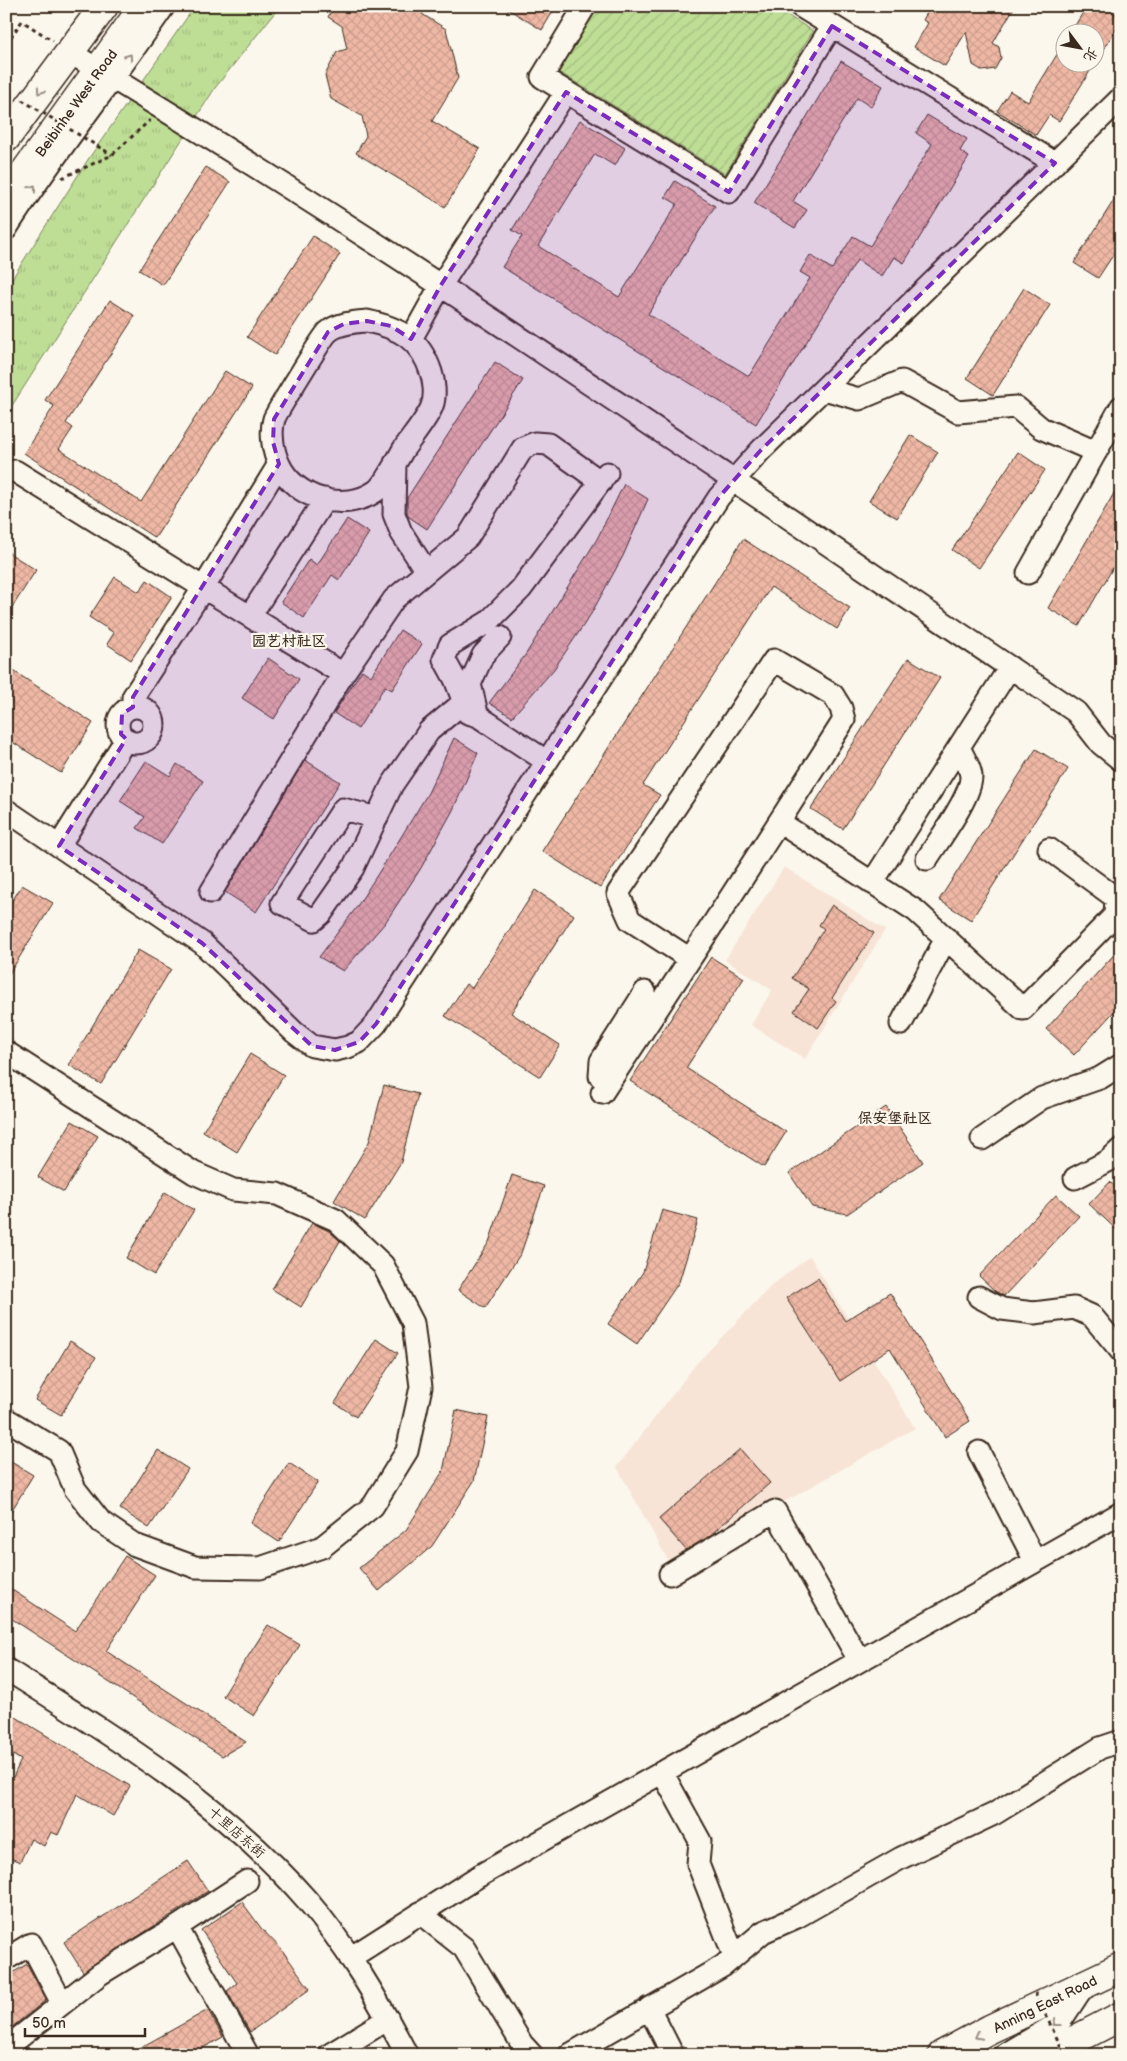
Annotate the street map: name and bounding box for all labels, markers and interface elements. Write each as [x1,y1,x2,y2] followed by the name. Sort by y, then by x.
[1054,22,1104,72] north arrow
[1080,44,1102,65] text: 北
[32,46,121,160] street label: Beibinhe West Road
[123,53,132,63] one-way arrow
[38,85,46,94] one-way arrow
[27,184,36,194] one-way arrow
[251,632,327,651] district label: 园艺村社区
[857,1109,933,1128] district label: 保安堡社区
[205,1803,269,1862] street label: 十里店东街
[991,1972,1100,2037] street label: Anning East Road
[25,2006,145,2038] scale bar
[32,2014,66,2033] text: 50 m
[1052,2017,1062,2026] one-way arrow
[974,2030,983,2040] one-way arrow

